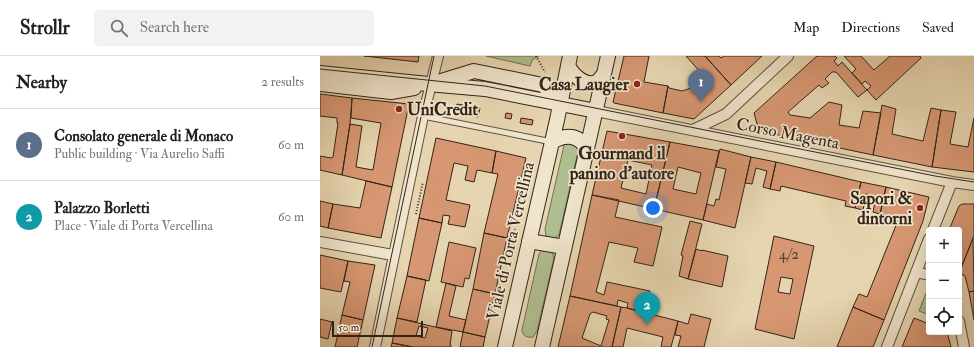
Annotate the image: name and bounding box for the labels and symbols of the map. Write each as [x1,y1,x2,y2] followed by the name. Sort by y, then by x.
[688,69,714,102] pin: 1
[539,74,630,96] place label: Casa Laugier
[632,79,642,89] marker: Casa Laugier
[407,99,479,120] place label: UniCredit
[394,104,404,114] marker: UniCredit
[735,113,842,154] street label: Corso Magenta
[617,131,627,141] marker: Gourmand il panino d'autore
[569,143,675,185] place label: Gourmand il panino d'autore
[482,159,539,322] street label: Viale di Porta Vercellina
[850,188,912,229] place label: Sapori & dintorni
[643,198,663,218] your location
[915,203,925,213] marker: Sapori & dintorni
[779,245,799,264] house number: 4/2
[634,292,660,325] pin: 2
[332,319,423,338] scale bar

